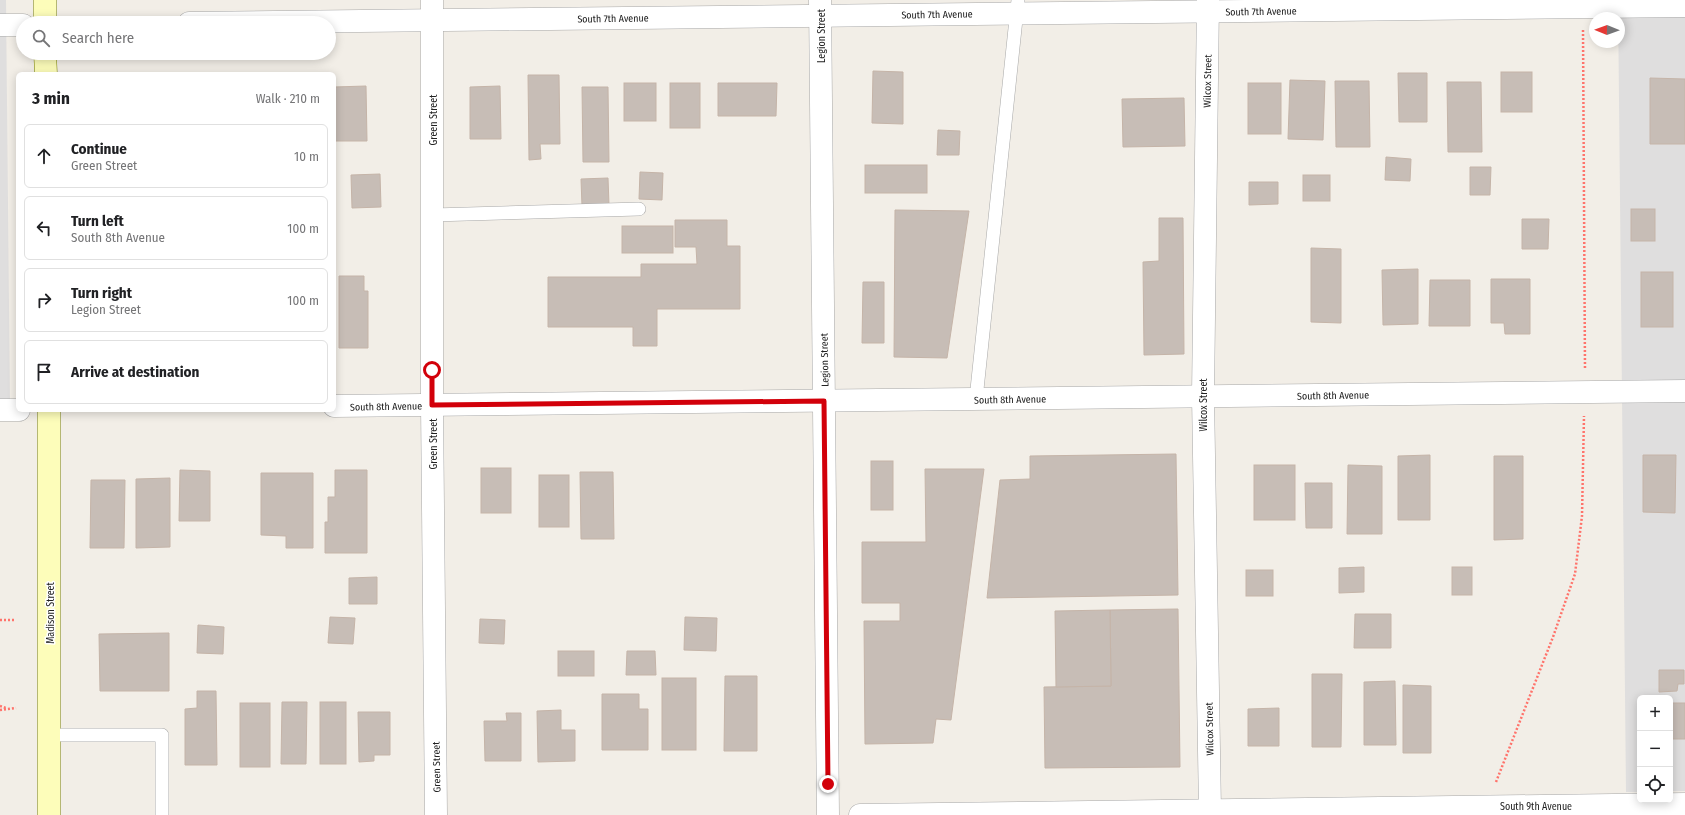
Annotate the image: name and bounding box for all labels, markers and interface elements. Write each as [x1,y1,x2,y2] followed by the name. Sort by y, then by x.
[1225,5,1297,19] street label: South 7th Avenue
[816,8,828,63] street label: Legion Street
[901,8,973,22] street label: South 7th Avenue
[577,12,649,26] street label: South 7th Avenue
[1589,12,1625,48] north arrow
[16,16,336,60] search box
[30,27,52,49] icon: search
[62,29,134,47] text: Search here
[1202,54,1214,108] street label: Wilcox Street
[32,88,70,109] text: 3 min
[256,91,320,106] text: Walk · 210 m
[428,94,440,146] street label: Green Street
[71,140,127,158] text: Continue
[33,145,55,167] icon: ahead
[294,149,319,164] text: 10 m
[71,158,137,173] text: Green Street
[71,212,124,230] text: Turn left
[33,217,55,239] icon: left
[287,221,319,236] text: 100 m
[71,230,165,245] text: South 8th Avenue
[71,284,132,302] text: Turn right
[33,289,55,311] icon: right
[287,293,319,308] text: 100 m
[71,302,141,317] text: Legion Street
[819,332,831,387] street label: Legion Street
[33,361,55,383] icon: arrive
[423,361,441,379] route start
[71,363,199,381] text: Arrive at destination
[1198,378,1210,432] street label: Wilcox Street
[1297,389,1369,403] street label: South 8th Avenue
[974,393,1046,407] street label: South 8th Avenue
[350,400,422,414] street label: South 8th Avenue
[428,418,440,470] street label: Green Street
[45,581,57,644] street label: Madison Street
[1637,695,1673,803] map controls
[1637,695,1673,731] button: +
[1204,702,1216,756] street label: Wilcox Street
[1637,731,1673,767] button: −
[431,741,443,793] street label: Green Street
[1637,767,1673,803] button: locate
[819,775,837,793] route end
[1500,801,1572,813] street label: South 9th Avenue

